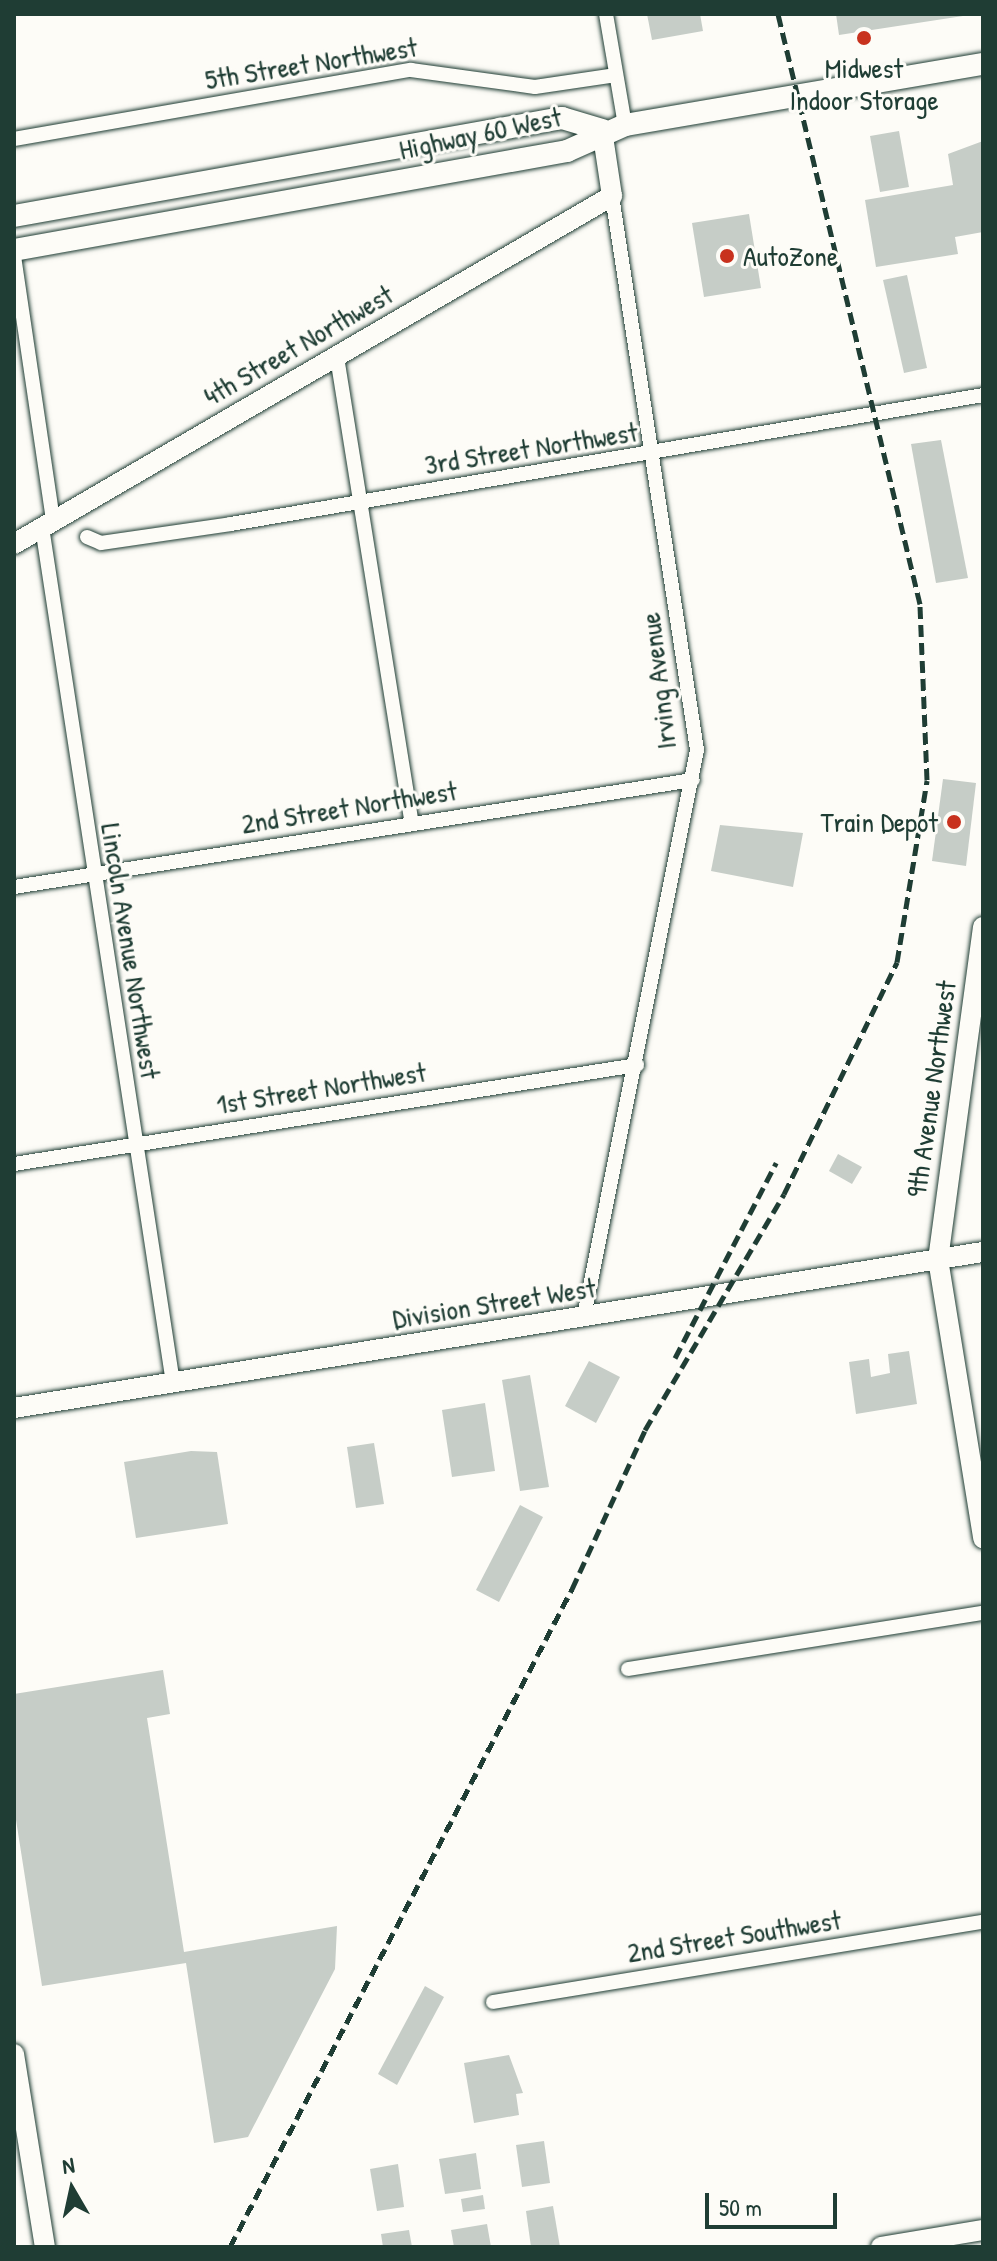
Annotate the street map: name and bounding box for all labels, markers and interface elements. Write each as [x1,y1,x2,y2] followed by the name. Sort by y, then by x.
[855,29,873,47] marker: Midwest Indoor Storage
[203,30,419,96] street label: 5th Street Northwest
[789,51,939,117] place label: Midwest Indoor Storage
[396,99,564,167] street label: Highway 60 West
[743,239,838,273] place label: AutoZone
[718,247,736,265] marker: AutoZone
[197,277,399,413] street label: 4th Street Northwest
[422,415,640,481] street label: 3rd Street Northwest
[633,611,683,751] street label: Irving Avenue
[239,773,459,841] street label: 2nd Street Northwest
[820,805,938,839] place label: Train Depot
[945,813,963,831] marker: Train Depot
[94,821,168,1081] street label: Lincoln Avenue Northwest
[899,979,963,1199] street label: 9th Avenue Northwest
[214,1055,428,1121] street label: 1st Street Northwest
[390,1270,598,1336] street label: Division Street West
[625,1903,843,1969] street label: 2nd Street Southwest
[32,2149,112,2229] north arrow
[60,2150,76,2181] text: N
[709,2177,841,2227] scale bar
[719,2191,762,2223] text: 50 m

